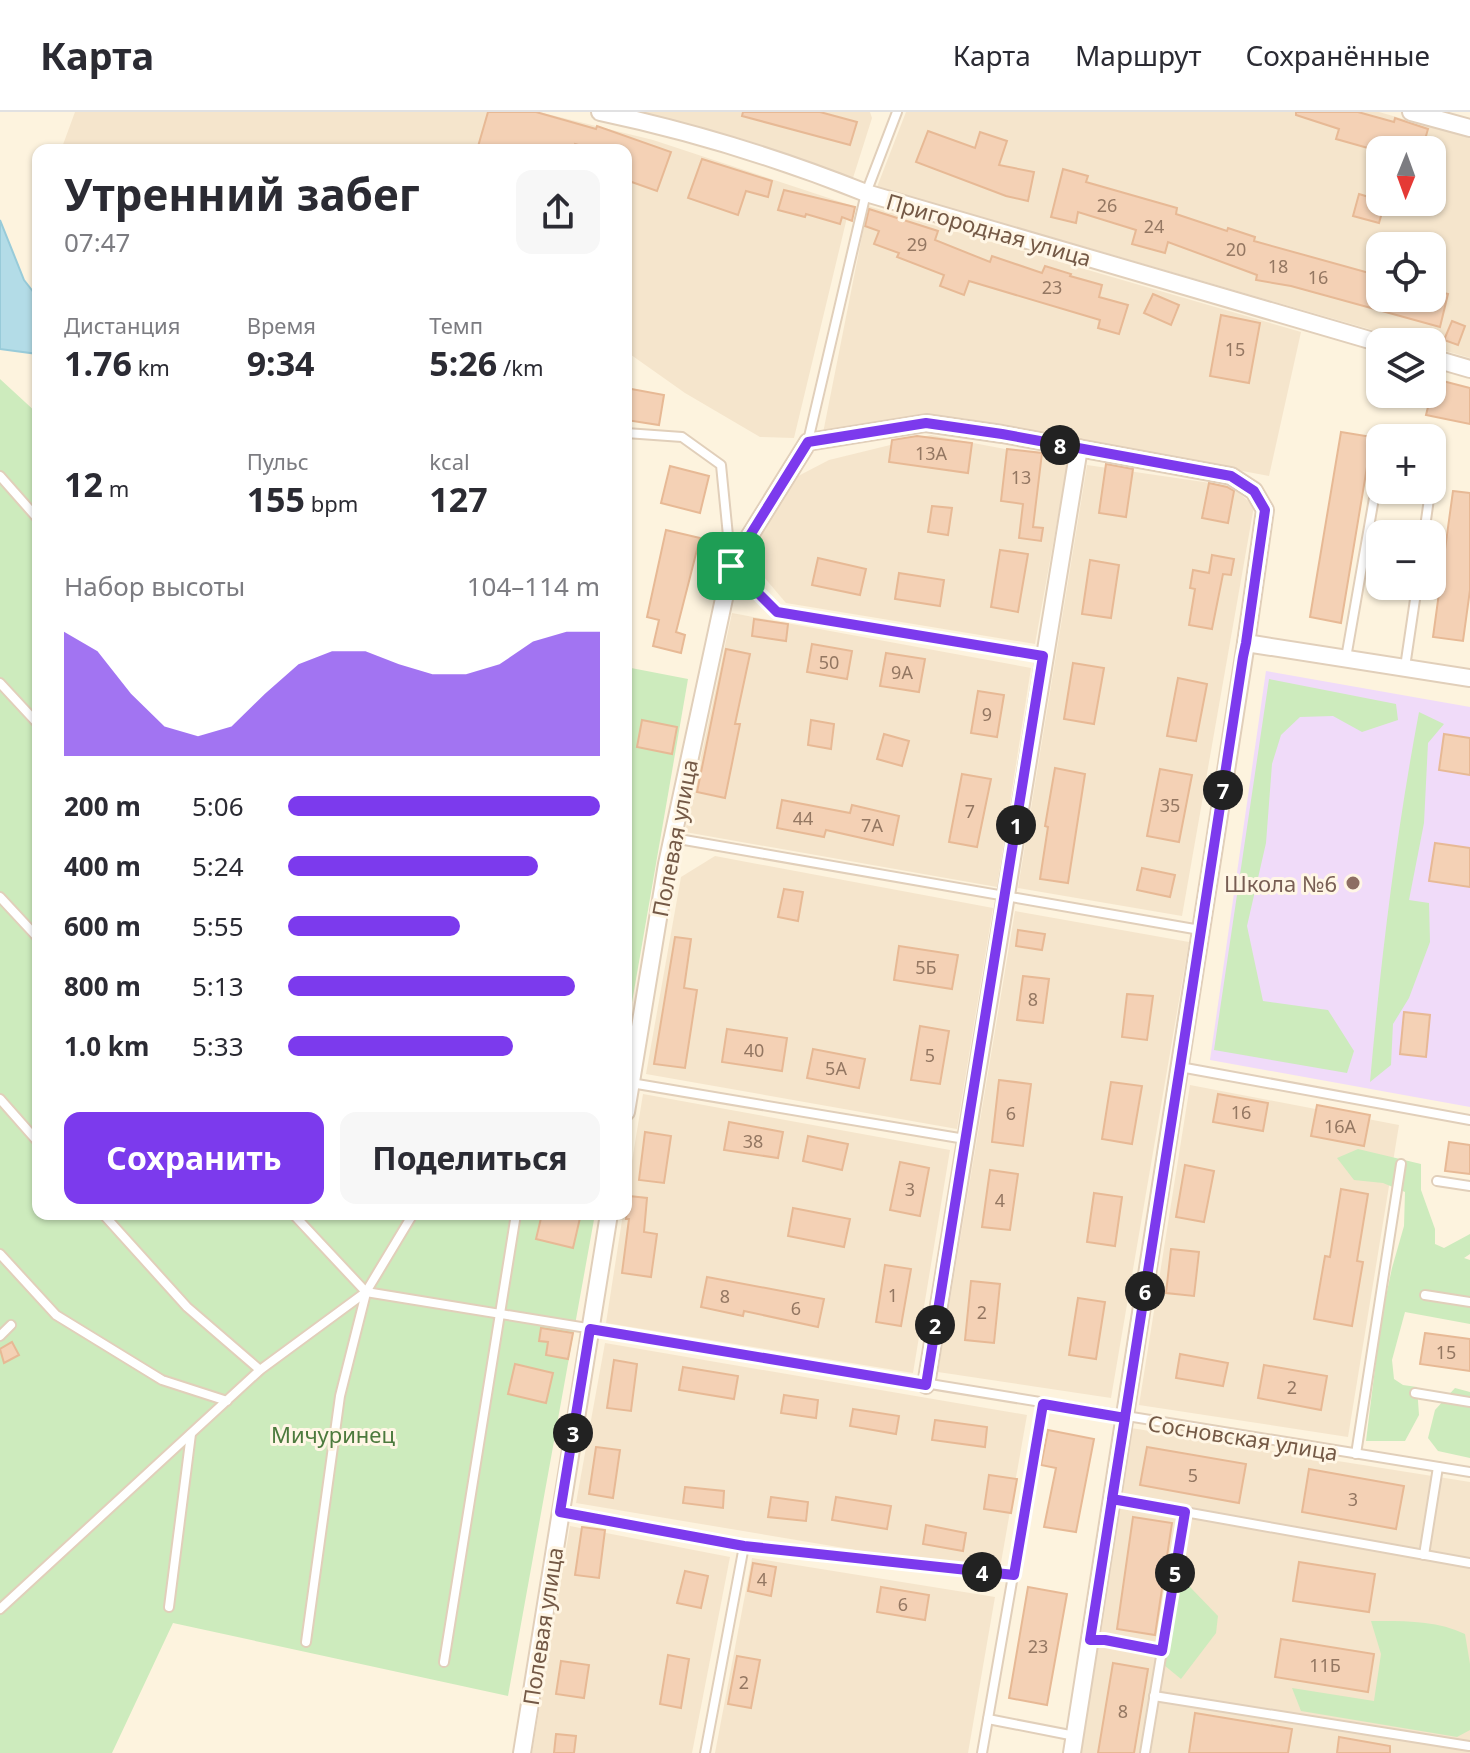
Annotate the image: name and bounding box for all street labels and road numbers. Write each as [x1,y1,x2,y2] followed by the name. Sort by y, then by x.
[883,185,1095,273] street label: Пригородная улица
[644,757,704,919] street label: Полевая улица
[1146,1407,1340,1467] street label: Сосновская улица
[515,1545,569,1707] street label: Полевая улица

